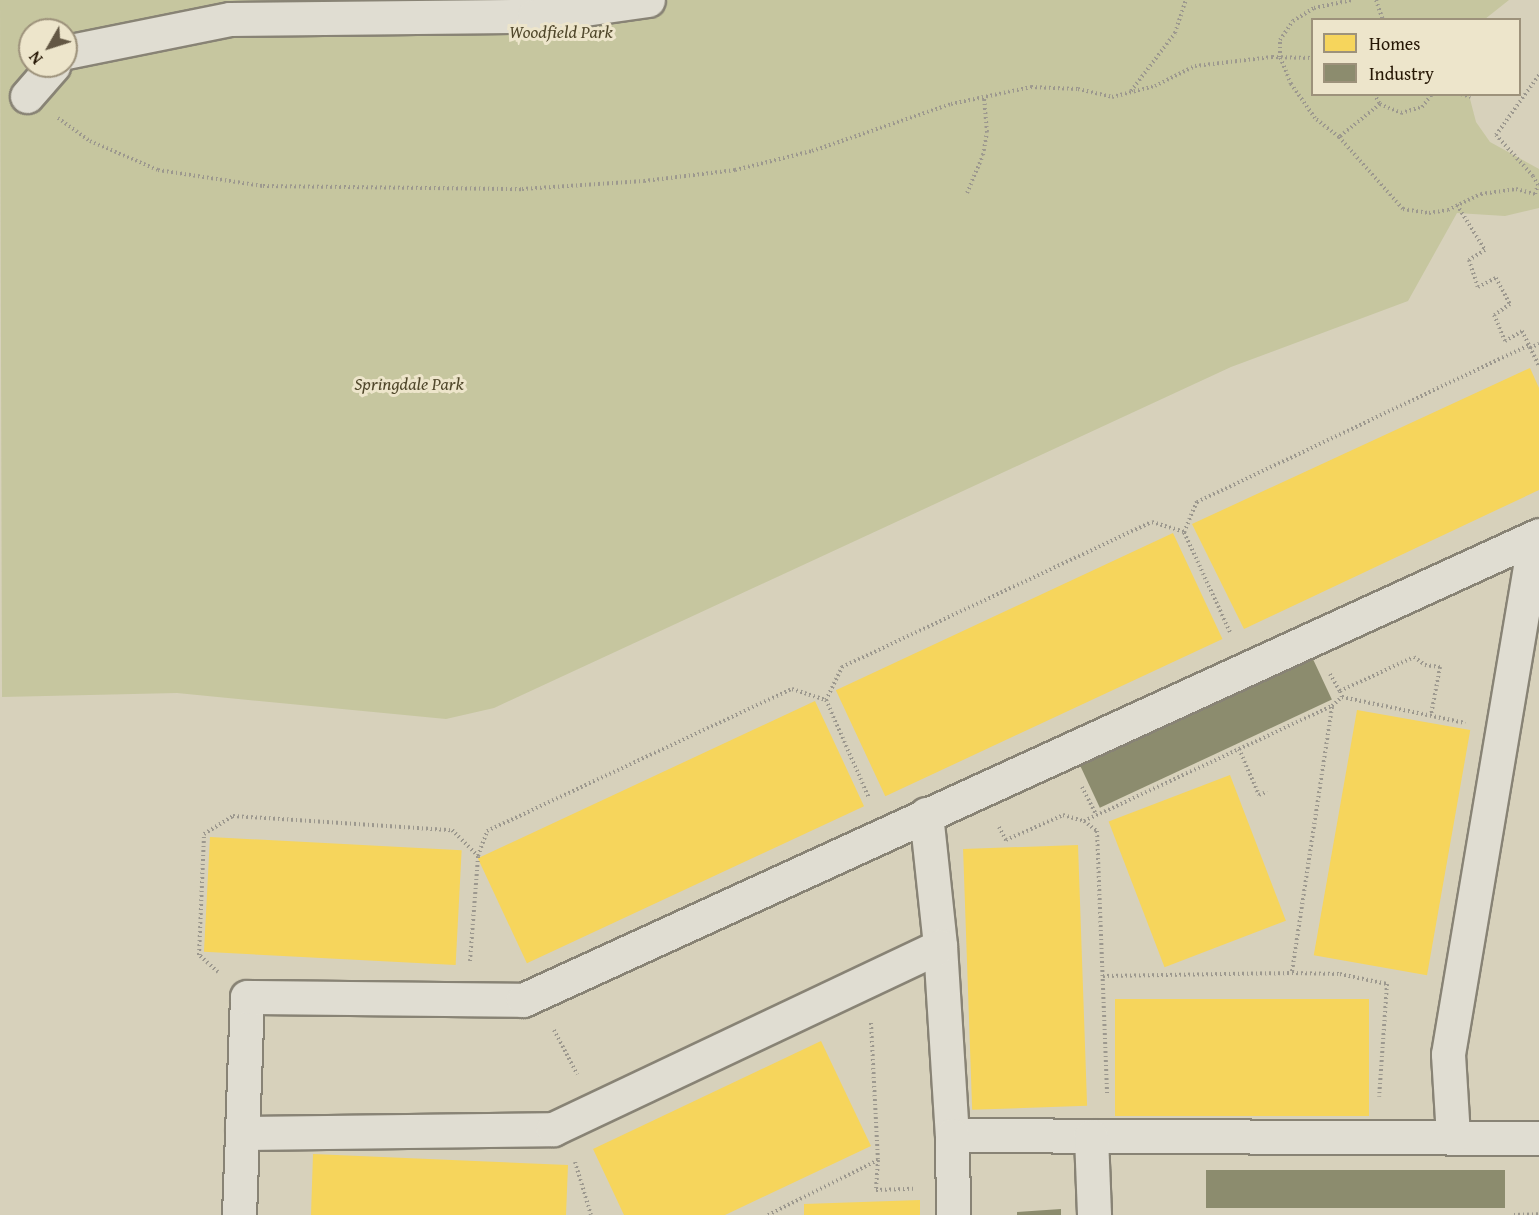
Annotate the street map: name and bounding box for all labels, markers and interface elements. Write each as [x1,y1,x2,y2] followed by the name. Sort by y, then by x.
[18,18,78,78] north arrow
[1311,18,1521,96] legend
[509,21,613,43] park label: Woodfield Park
[1369,30,1420,57] text: Homes
[23,46,48,70] text: N
[1369,60,1434,87] text: Industry
[354,373,464,395] park label: Springdale Park

